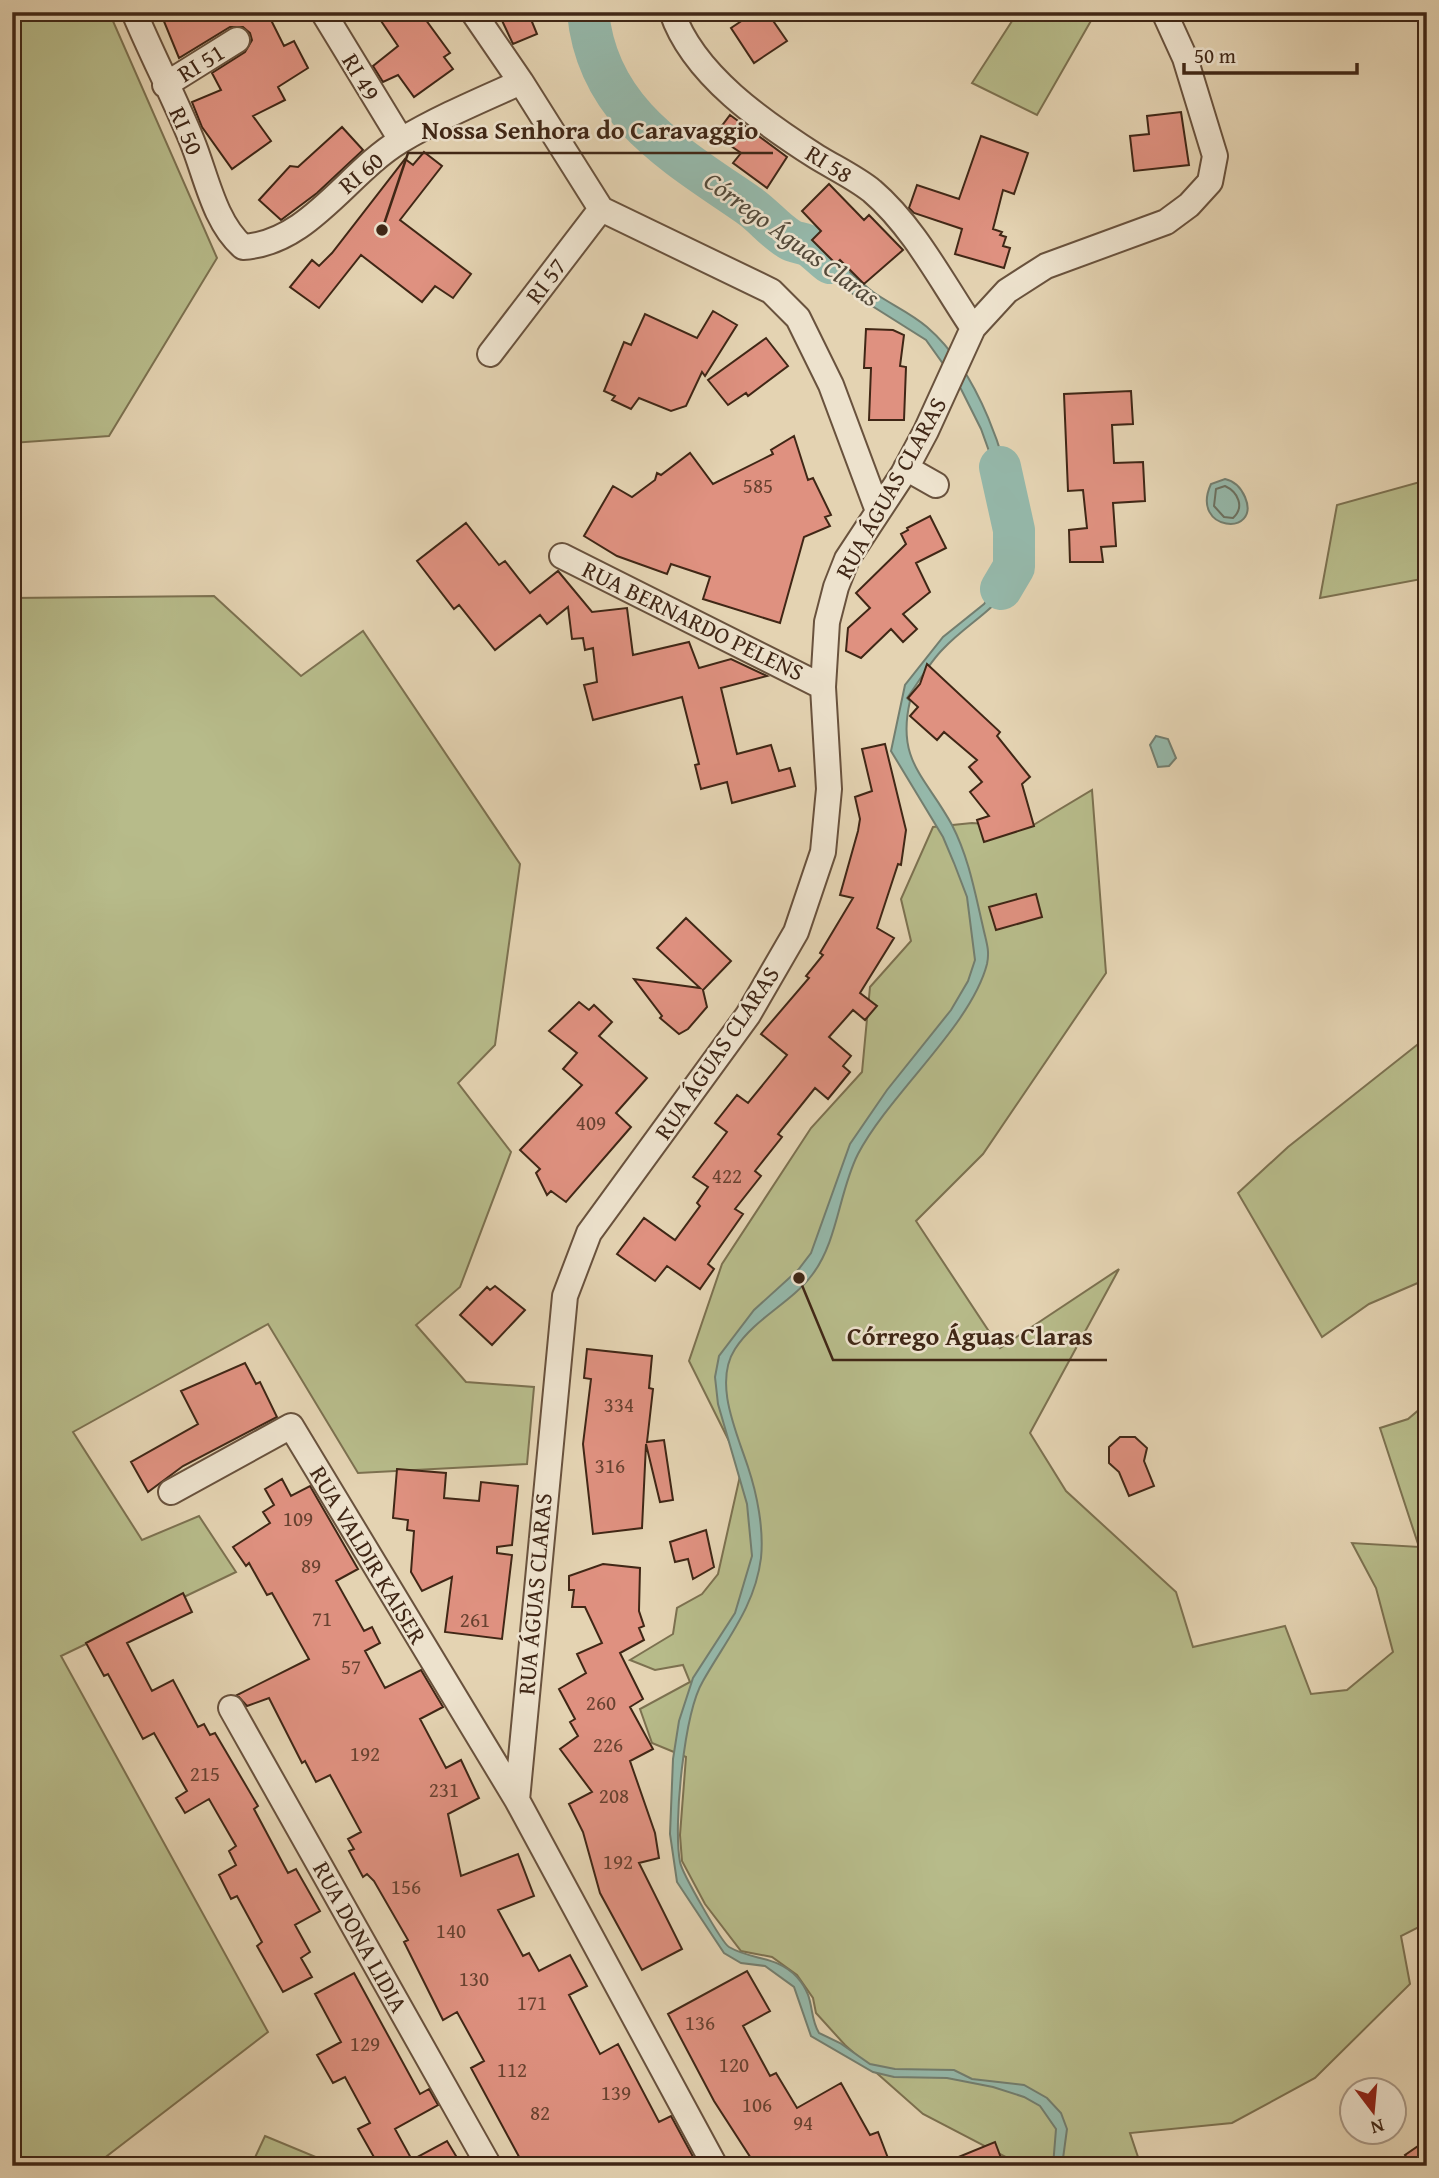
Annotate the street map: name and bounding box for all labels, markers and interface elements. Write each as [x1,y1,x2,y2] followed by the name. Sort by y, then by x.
[1184,32,1357,76] scale bar
[170,35,231,91] street label: RI 51
[1194,40,1236,71] text: 50 m
[334,46,389,107] street label: RI 49
[160,101,213,161] street label: RI 50
[408,106,773,153] callout: Nossa Senhora do Caravaggio
[422,110,759,149] text: Nossa Senhora do Caravaggio
[799,136,860,192] street label: RI 58
[330,143,391,202] street label: RI 60
[696,161,889,316] water label: Córrego Águas Claras
[517,250,574,311] street label: RI 57
[826,391,955,585] street label: RUA ÁGUAS CLARAS
[743,470,773,501] house number: 585
[576,552,810,689] street label: RUA BERNARDO PELENS
[645,959,788,1146] street label: RUA ÁGUAS CLARAS
[576,1107,606,1138] house number: 409
[712,1160,742,1191] house number: 422
[833,1313,1107,1360] callout: Córrego Águas Claras
[847,1316,1093,1355] text: Córrego Águas Claras
[604,1389,634,1420] house number: 334
[595,1450,625,1481] house number: 316
[301,1459,436,1651] street label: RUA VALDIR KAISER
[508,1492,561,1696] street label: RUA ÁGUAS CLARAS
[283,1503,313,1534] house number: 109
[301,1550,321,1581] house number: 89
[312,1603,332,1634] house number: 71
[460,1604,490,1635] house number: 261
[341,1651,361,1682] house number: 57
[586,1687,616,1718] house number: 260
[593,1729,623,1760] house number: 226
[350,1738,380,1769] house number: 192
[190,1758,220,1789] house number: 215
[429,1774,459,1805] house number: 231
[599,1780,629,1811] house number: 208
[603,1846,633,1877] house number: 192
[304,1855,417,2019] street label: RUA DONA LIDIA
[391,1871,421,1902] house number: 156
[436,1915,466,1946] house number: 140
[459,1963,489,1994] house number: 130
[517,1987,547,2018] house number: 171
[685,2007,715,2038] house number: 136
[350,2028,380,2059] house number: 129
[719,2049,749,2080] house number: 120
[497,2054,527,2085] house number: 112
[1338,2076,1408,2146] north arrow
[601,2077,631,2108] house number: 139
[742,2089,772,2120] house number: 106
[530,2097,550,2128] house number: 82
[793,2107,813,2138] house number: 94
[1367,2112,1388,2143] text: N

